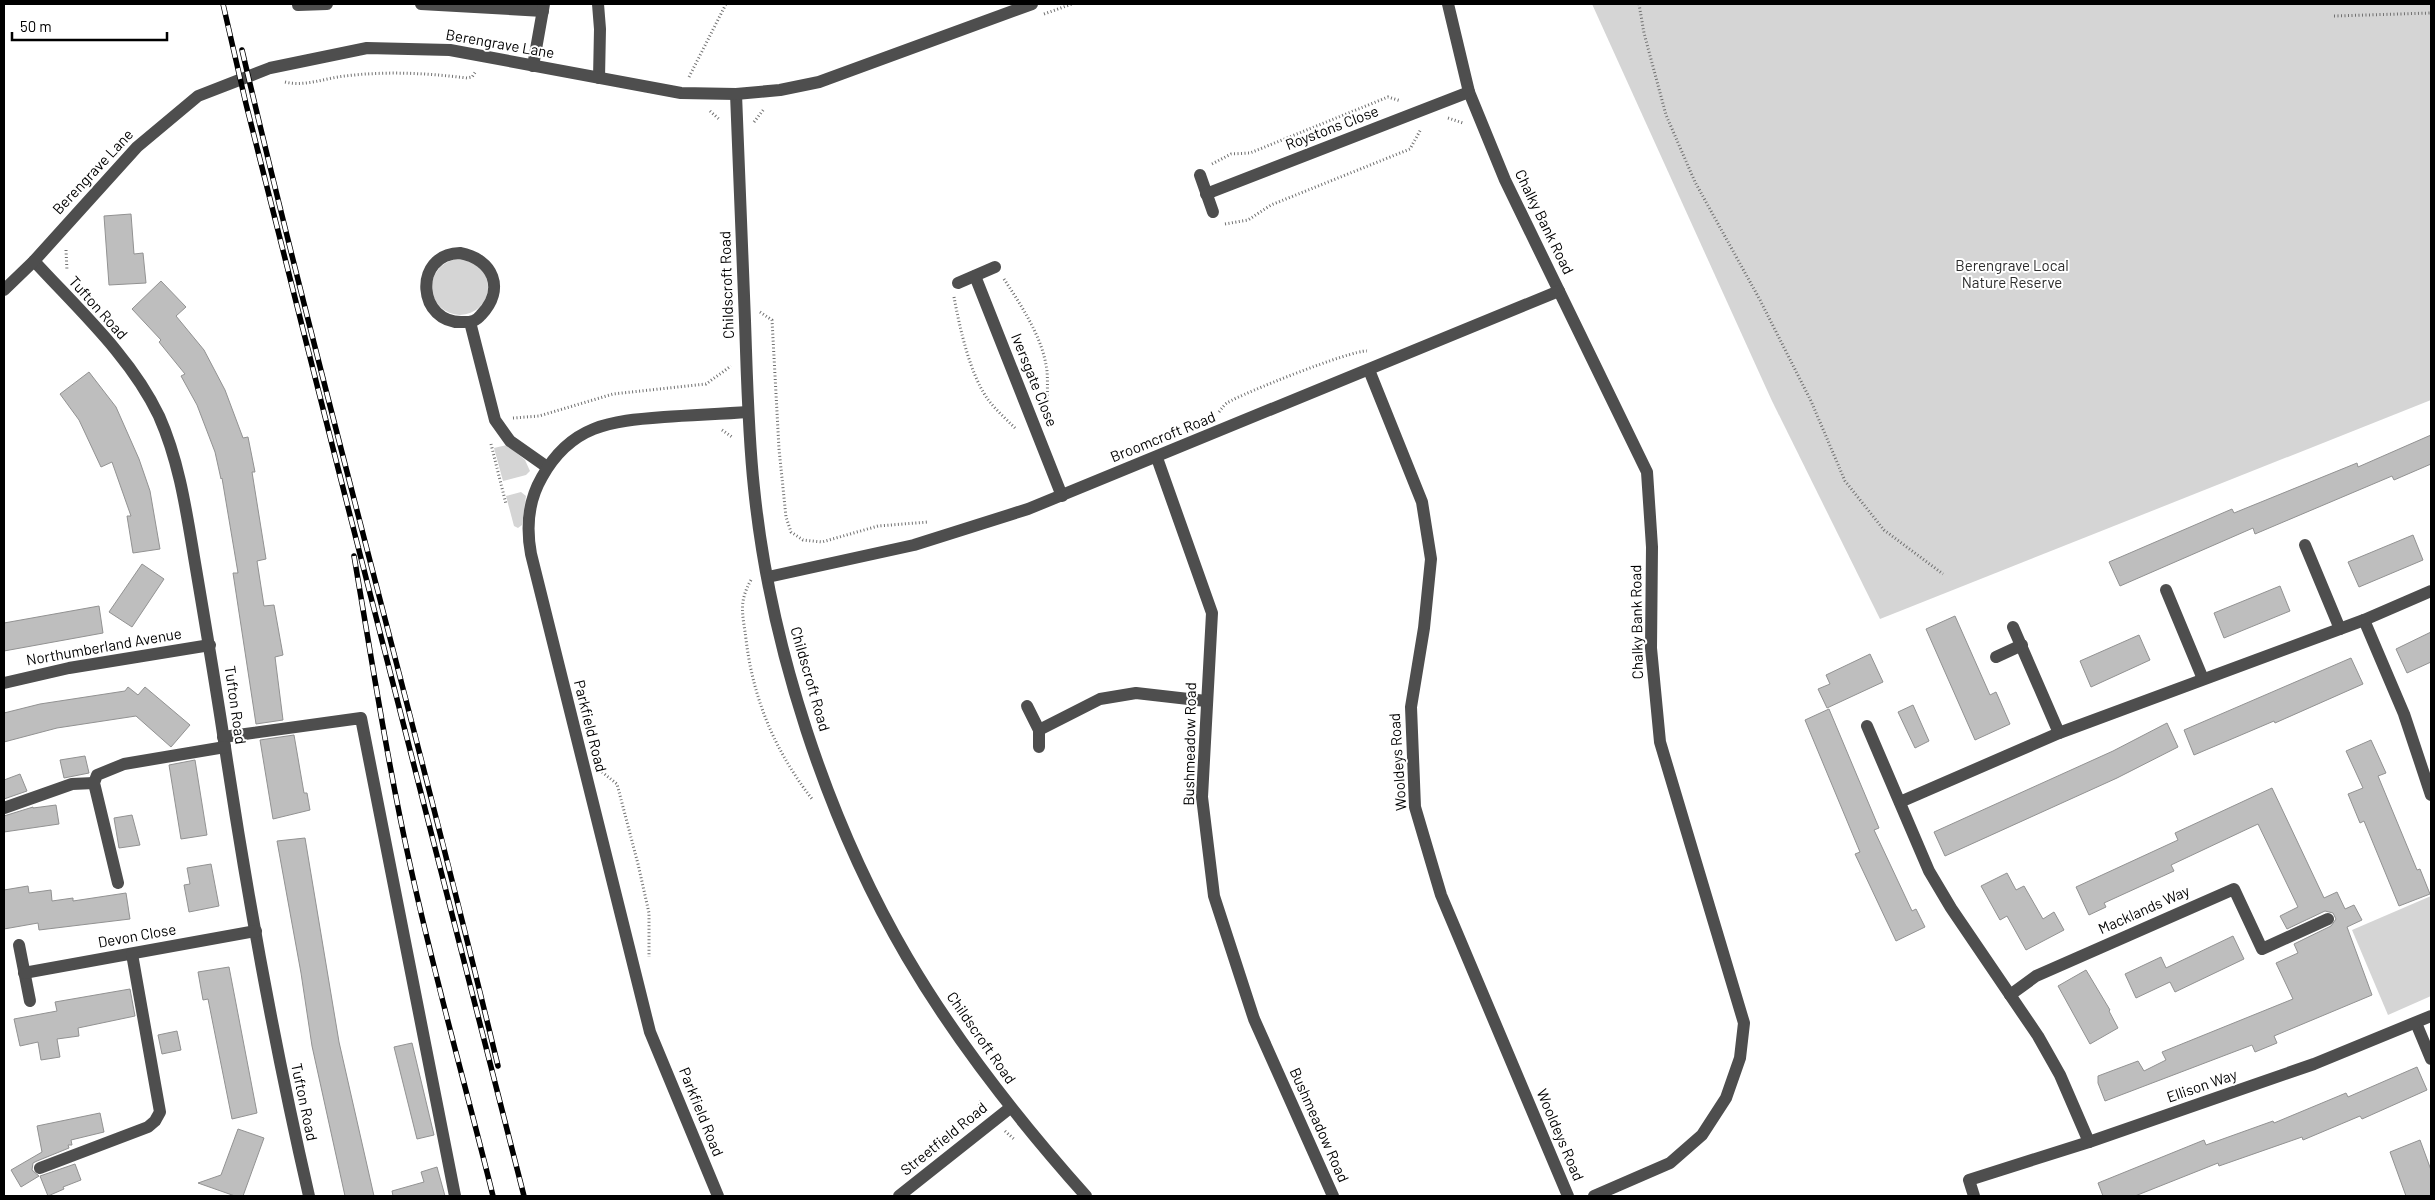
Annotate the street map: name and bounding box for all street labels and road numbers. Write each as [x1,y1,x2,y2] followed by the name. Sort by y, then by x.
[444,25,556,61] street label: Berengrave Lane
[1283,101,1381,153] street label: Roystons Close
[48,125,136,218] street label: Berengrave Lane
[1512,166,1578,277] street label: Chalky Bank Road
[715,231,737,339] street label: Childscroft Road
[66,272,132,343] street label: Tufton Road
[1008,330,1062,429] street label: Iversgate Close
[1107,407,1218,465] street label: Broomcroft Road
[1626,565,1646,679] street label: Chalky Bank Road
[25,623,183,669] street label: Northumberland Avenue
[787,624,835,733] street label: Childscroft Road
[222,665,250,745] street label: Tufton Road
[571,678,611,774] street label: Parkfield Road
[1179,682,1199,806] street label: Bushmeadow Road
[1385,713,1409,812] street label: Wooldeys Road
[2095,881,2192,937] street label: Macklands Way
[96,919,177,951] street label: Devon Close
[943,988,1020,1087] street label: Childscroft Road
[288,1061,322,1142] street label: Tufton Road
[676,1064,728,1159] street label: Parkfield Road
[1287,1065,1353,1185] street label: Bushmeadow Road
[2164,1065,2239,1105] street label: Ellison Way
[1533,1086,1588,1183] street label: Wooldeys Road
[897,1098,990,1179] street label: Streetfield Road

